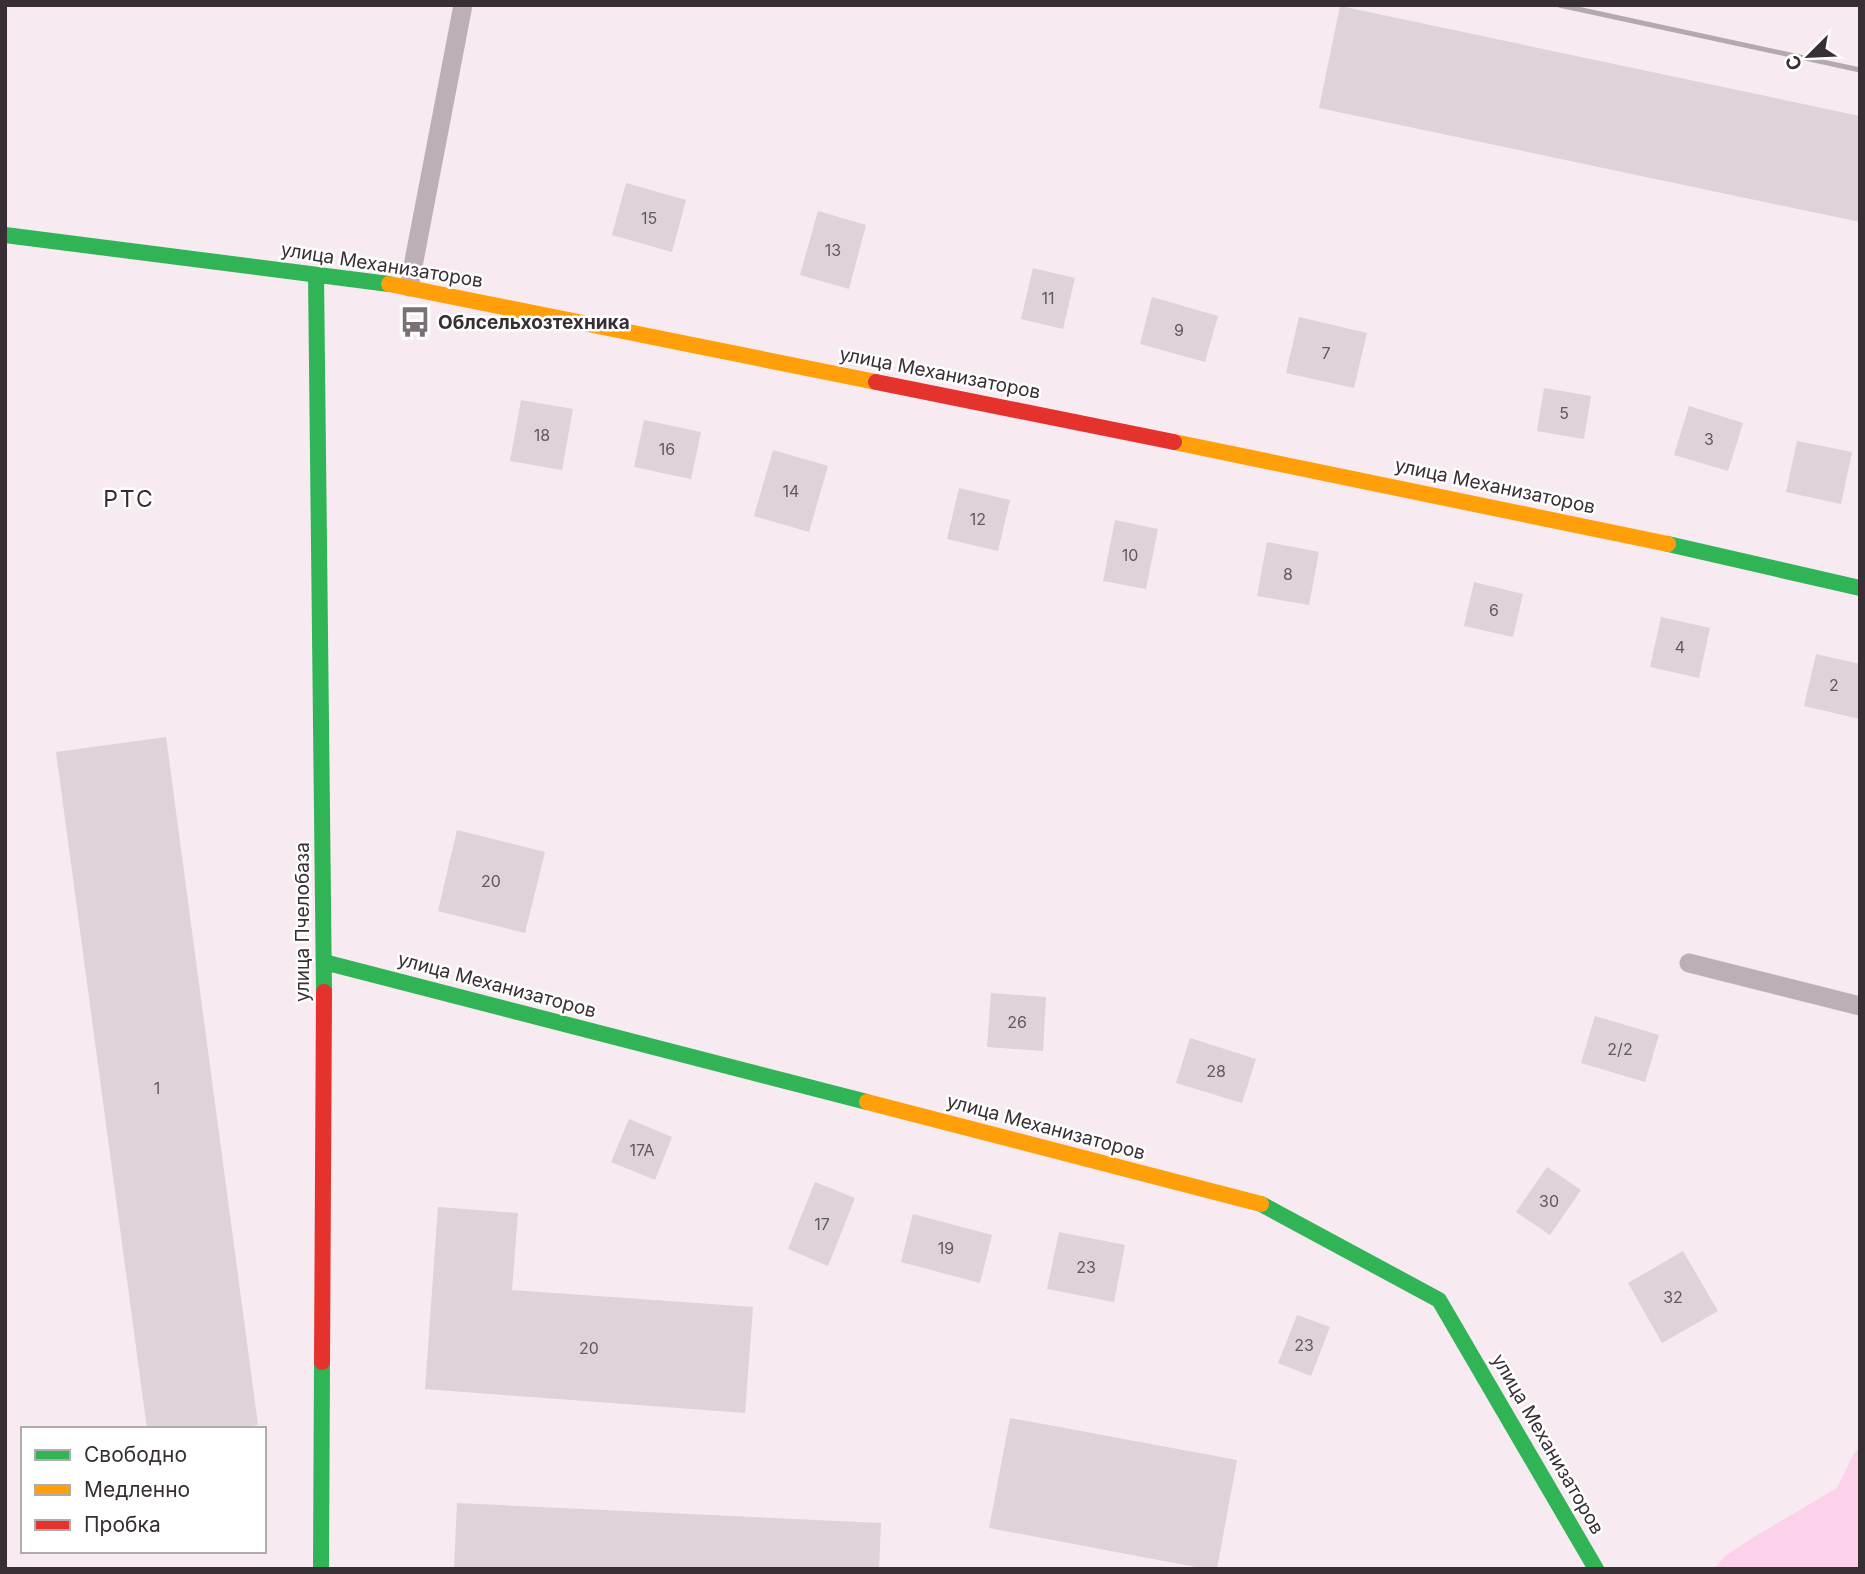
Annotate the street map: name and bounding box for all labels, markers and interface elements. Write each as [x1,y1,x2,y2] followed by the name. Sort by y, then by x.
[1774,21,1844,91] north arrow
[1781,52,1807,74] text: С
[641,208,657,228] house number: 15
[279,238,485,292] street label: улица Механизаторов
[825,240,841,260] house number: 13
[1041,288,1055,308] house number: 11
[398,305,432,339] bus stop icon: Облсельхозтехника
[438,311,630,334] place label: Облсельхозтехника
[1174,320,1184,340] house number: 9
[837,342,1043,404] street label: улица Механизаторов
[1321,343,1331,363] house number: 7
[1559,403,1569,423] house number: 5
[534,425,550,445] house number: 18
[1704,429,1714,449] house number: 3
[659,439,675,459] house number: 16
[1393,454,1597,518] street label: улица Механизаторов
[783,481,799,501] house number: 14
[103,485,155,513] district label: РТС
[970,509,986,529] house number: 12
[1122,545,1138,565] house number: 10
[1283,564,1293,584] house number: 8
[1489,600,1499,620] house number: 6
[1675,637,1685,657] house number: 4
[1829,675,1839,695] house number: 2
[291,842,314,1002] street label: улица Пчелобаза
[481,871,501,891] house number: 20
[395,947,599,1023] street label: улица Механизаторов
[1007,1012,1027,1032] house number: 26
[1607,1039,1633,1059] house number: 2/2
[1206,1061,1226,1081] house number: 28
[154,1078,160,1098] house number: 1
[944,1089,1148,1165] street label: улица Механизаторов
[630,1140,654,1160] house number: 17А
[1539,1191,1559,1211] house number: 30
[814,1214,830,1234] house number: 17
[938,1238,954,1258] house number: 19
[1076,1257,1096,1277] house number: 23
[1663,1287,1683,1307] house number: 32
[1294,1335,1314,1355] house number: 23
[579,1338,599,1358] house number: 20
[1487,1350,1609,1538] street label: улица Механизаторов
[21,1427,266,1553] legend
[84,1442,187,1467] text: Свободно
[84,1477,190,1502] text: Медленно
[84,1512,161,1537] text: Пробка

